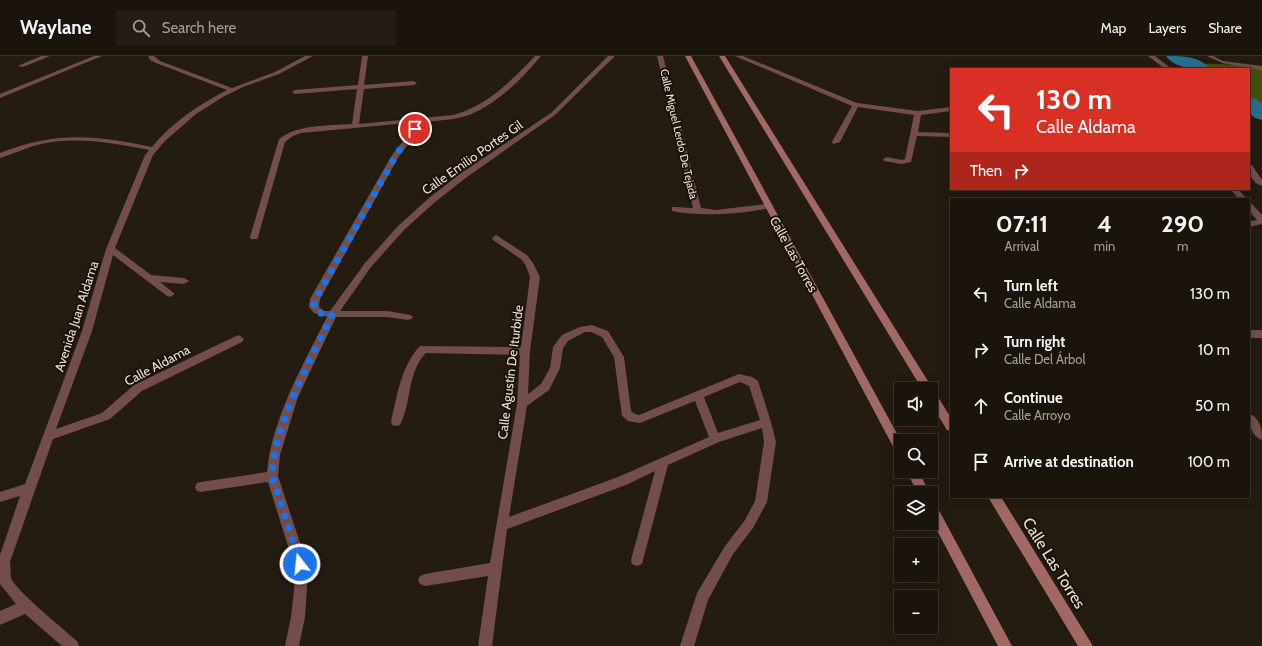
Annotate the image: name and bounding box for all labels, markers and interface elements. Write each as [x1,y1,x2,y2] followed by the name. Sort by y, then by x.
[116,10,396,46] search box
[20,16,92,39] text: Waylane
[130,17,152,39] icon: search
[162,19,236,37] text: Search here
[1101,19,1126,37] text: Map
[1148,19,1186,37] text: Layers
[1208,19,1242,37] text: Share
[657,68,701,201] street label: Calle Miguel Lerdo De Tejada
[1036,82,1112,116] text: 130 m
[970,84,1022,136] icon: left
[398,112,432,146] pin
[419,116,525,198] street label: Calle Emilio Portes Gil
[1036,116,1136,138] text: Calle Aldama
[404,118,426,140] icon: arrive
[1010,160,1032,182] icon: right
[970,162,1002,180] text: Then
[996,209,1048,238] text: 07:11
[1097,209,1112,238] text: 4
[1161,209,1204,238] text: 290
[767,213,822,295] street label: Calle Las Torres
[1005,238,1039,254] text: Arrival
[1094,238,1115,254] text: min
[1177,238,1188,254] text: m
[51,258,102,373] street label: Avenida Juan Aldama
[1004,277,1058,295] text: Turn left
[970,283,992,305] icon: left
[1190,285,1230,303] text: 130 m
[1004,295,1076,311] text: Calle Aldama
[494,304,526,440] street label: Calle Agustín De Iturbide
[1004,333,1065,351] text: Turn right
[970,339,992,361] icon: right
[121,341,193,389] street label: Calle Aldama
[1198,341,1230,359] text: 10 m
[1004,351,1085,367] text: Calle Del Árbol
[894,382,938,634] map controls
[894,382,938,426] button: sound
[1004,389,1063,407] text: Continue
[970,395,992,417] icon: ahead
[1195,397,1230,415] text: 50 m
[1004,407,1071,423] text: Calle Arroyo
[894,434,938,478] button: search
[970,451,992,473] icon: arrive
[1004,453,1134,471] text: Arrive at destination
[1188,453,1230,471] text: 100 m
[894,486,938,530] button: layers
[1019,514,1090,612] street label: Calle Las Torres
[894,538,938,582] button: +
[279,543,321,585] position arrow
[894,590,938,634] button: −

